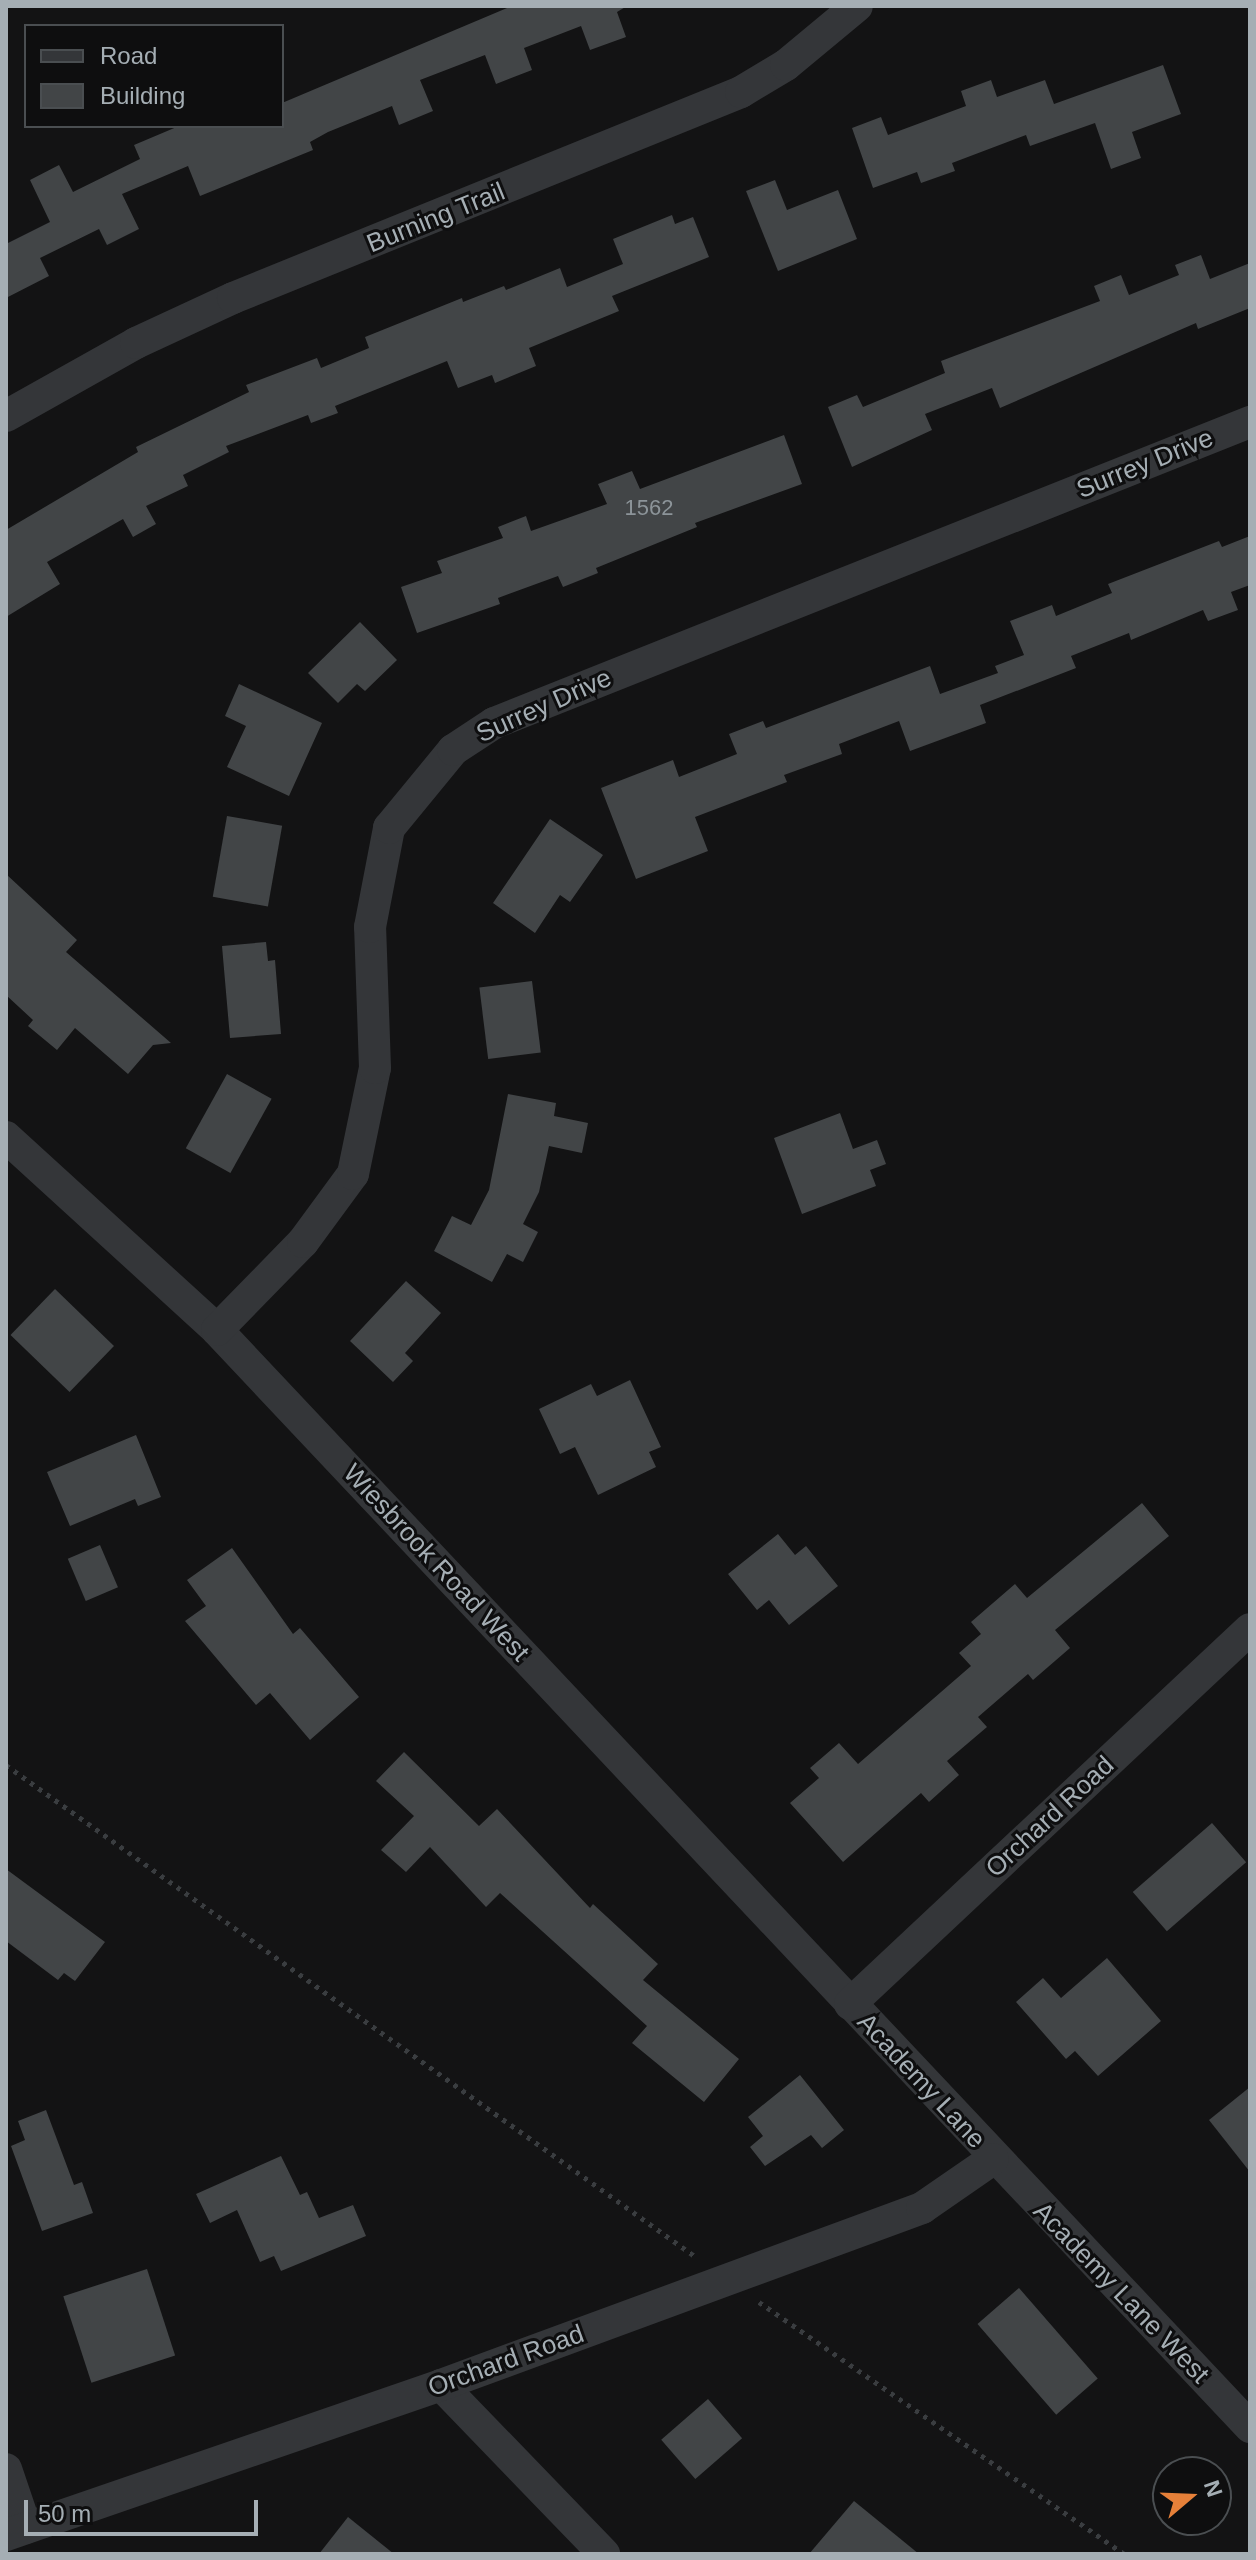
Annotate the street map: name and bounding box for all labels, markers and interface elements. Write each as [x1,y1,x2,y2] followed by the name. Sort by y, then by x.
[24,24,284,128] legend
[100,42,157,69] text: Road
[100,82,185,109] text: Building
[362,176,510,260] street label: Burning Trail
[1072,422,1218,506] street label: Surrey Drive
[625,495,673,521] house number: 1562
[472,662,616,750] street label: Surrey Drive
[337,1458,535,1668] street label: Wiesbrook Road West
[980,1750,1120,1884] street label: Orchard Road
[850,2007,992,2155] street label: Academy Lane
[1027,2196,1215,2390] street label: Academy Lane West
[424,2318,588,2404] street label: Orchard Road
[1152,2456,1232,2536] north arrow
[1199,2477,1228,2500] text: N
[28,2484,262,2534] scale bar
[38,2500,91,2527] text: 50 m

